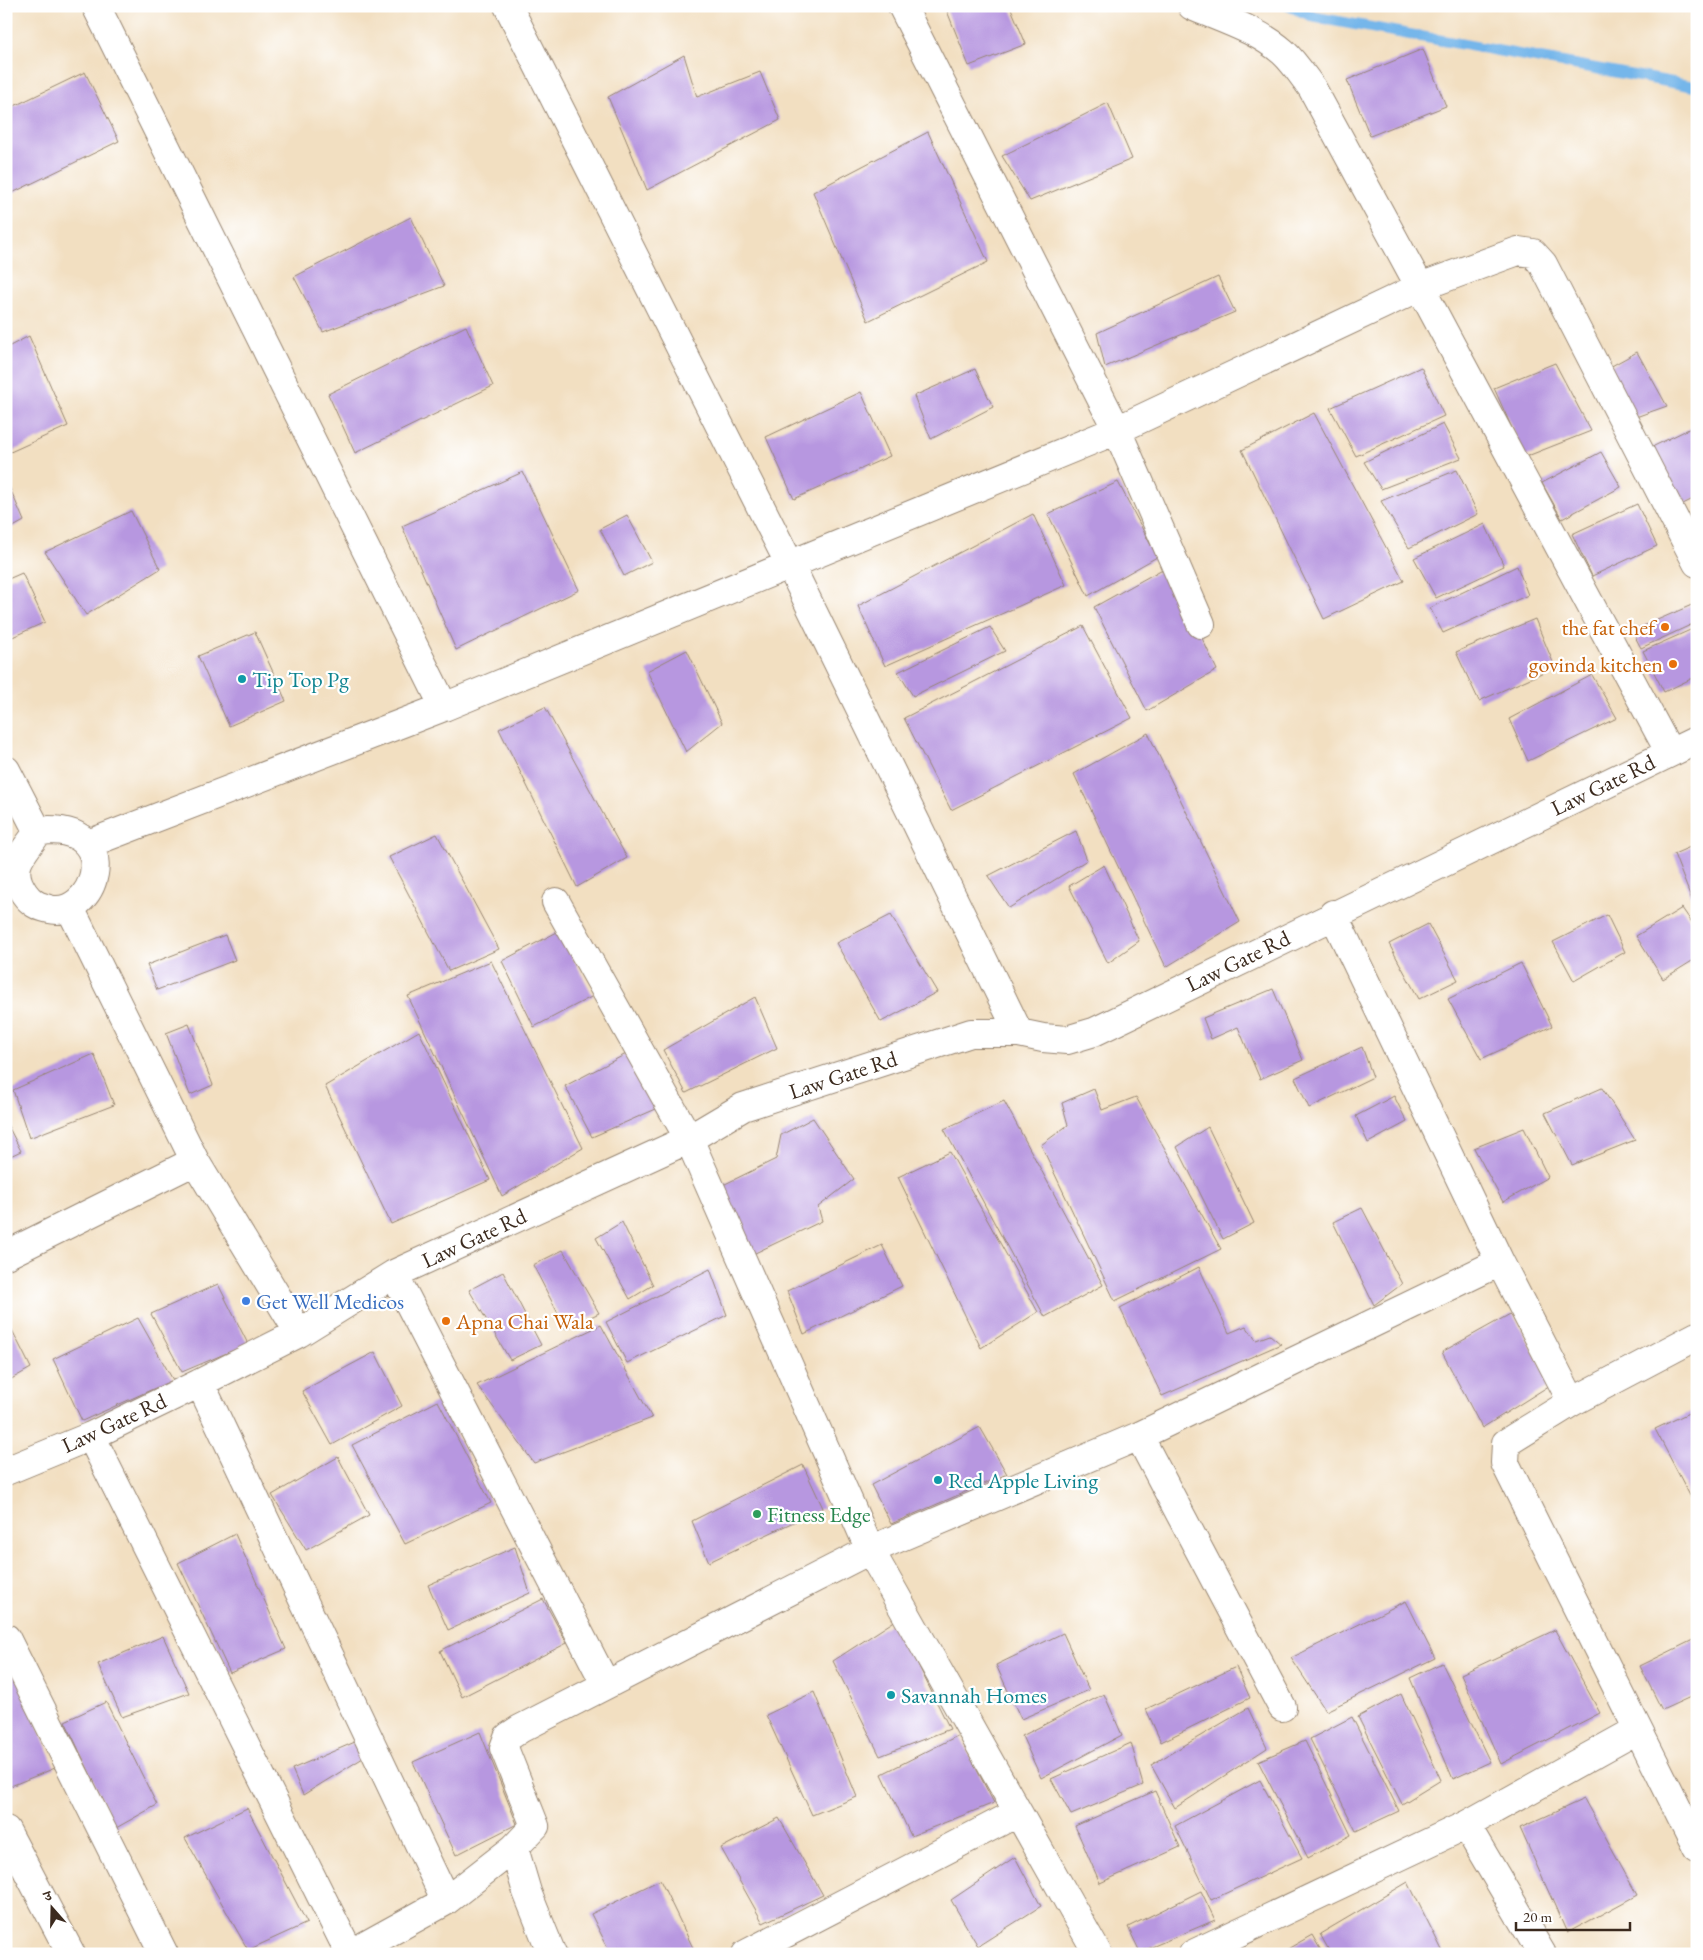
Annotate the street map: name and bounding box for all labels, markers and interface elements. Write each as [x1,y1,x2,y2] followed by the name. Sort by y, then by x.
[1561,613,1658,642] place label: the fat chef
[1659,621,1671,633] marker: the fat chef
[1529,650,1663,679] place label: govinda kitchen
[1667,658,1679,670] marker: govinda kitchen
[252,665,349,694] place label: Tip Top Pg
[236,673,248,685] marker: Tip Top Pg
[1546,747,1661,823] street label: Law Gate Rd
[1181,923,1296,999] street label: Law Gate Rd
[785,1044,902,1106] street label: Law Gate Rd
[417,1201,532,1275] street label: Law Gate Rd
[256,1287,404,1316] place label: Get Well Medicos
[240,1295,252,1307] marker: Get Well Medicos
[455,1307,594,1336] place label: Apna Chai Wala
[440,1315,452,1327] marker: Apna Chai Wala
[57,1386,172,1460] street label: Law Gate Rd
[948,1466,1098,1495] place label: Red Apple Living
[932,1474,944,1486] marker: Red Apple Living
[767,1500,871,1529] place label: Fitness Edge
[751,1508,763,1520] marker: Fitness Edge
[901,1681,1047,1710] place label: Savannah Homes
[885,1689,897,1701] marker: Savannah Homes
[28,1882,78,1932] north arrow
[40,1886,55,1906] text: उ
[1516,1900,1629,1932] scale bar
[1523,1907,1552,1926] text: 20 m

